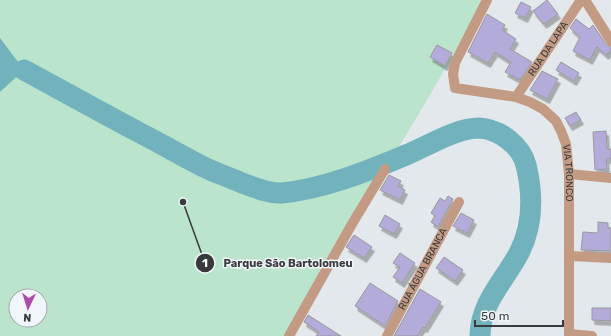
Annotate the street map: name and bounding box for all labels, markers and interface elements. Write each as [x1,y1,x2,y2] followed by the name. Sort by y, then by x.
[526,19,571,78] street label: RUA DA LAPA
[560,144,575,202] street label: VIA TRONCO
[396,226,450,312] street label: RUA ÁGUA BRANCA
[195,251,360,274] callout: Parque São Bartolomeu
[202,256,208,270] text: 1
[223,257,353,270] text: Parque São Bartolomeu
[8,288,48,328] north arrow
[475,302,563,328] scale bar
[481,309,509,323] text: 50 m
[23,311,32,324] text: N

